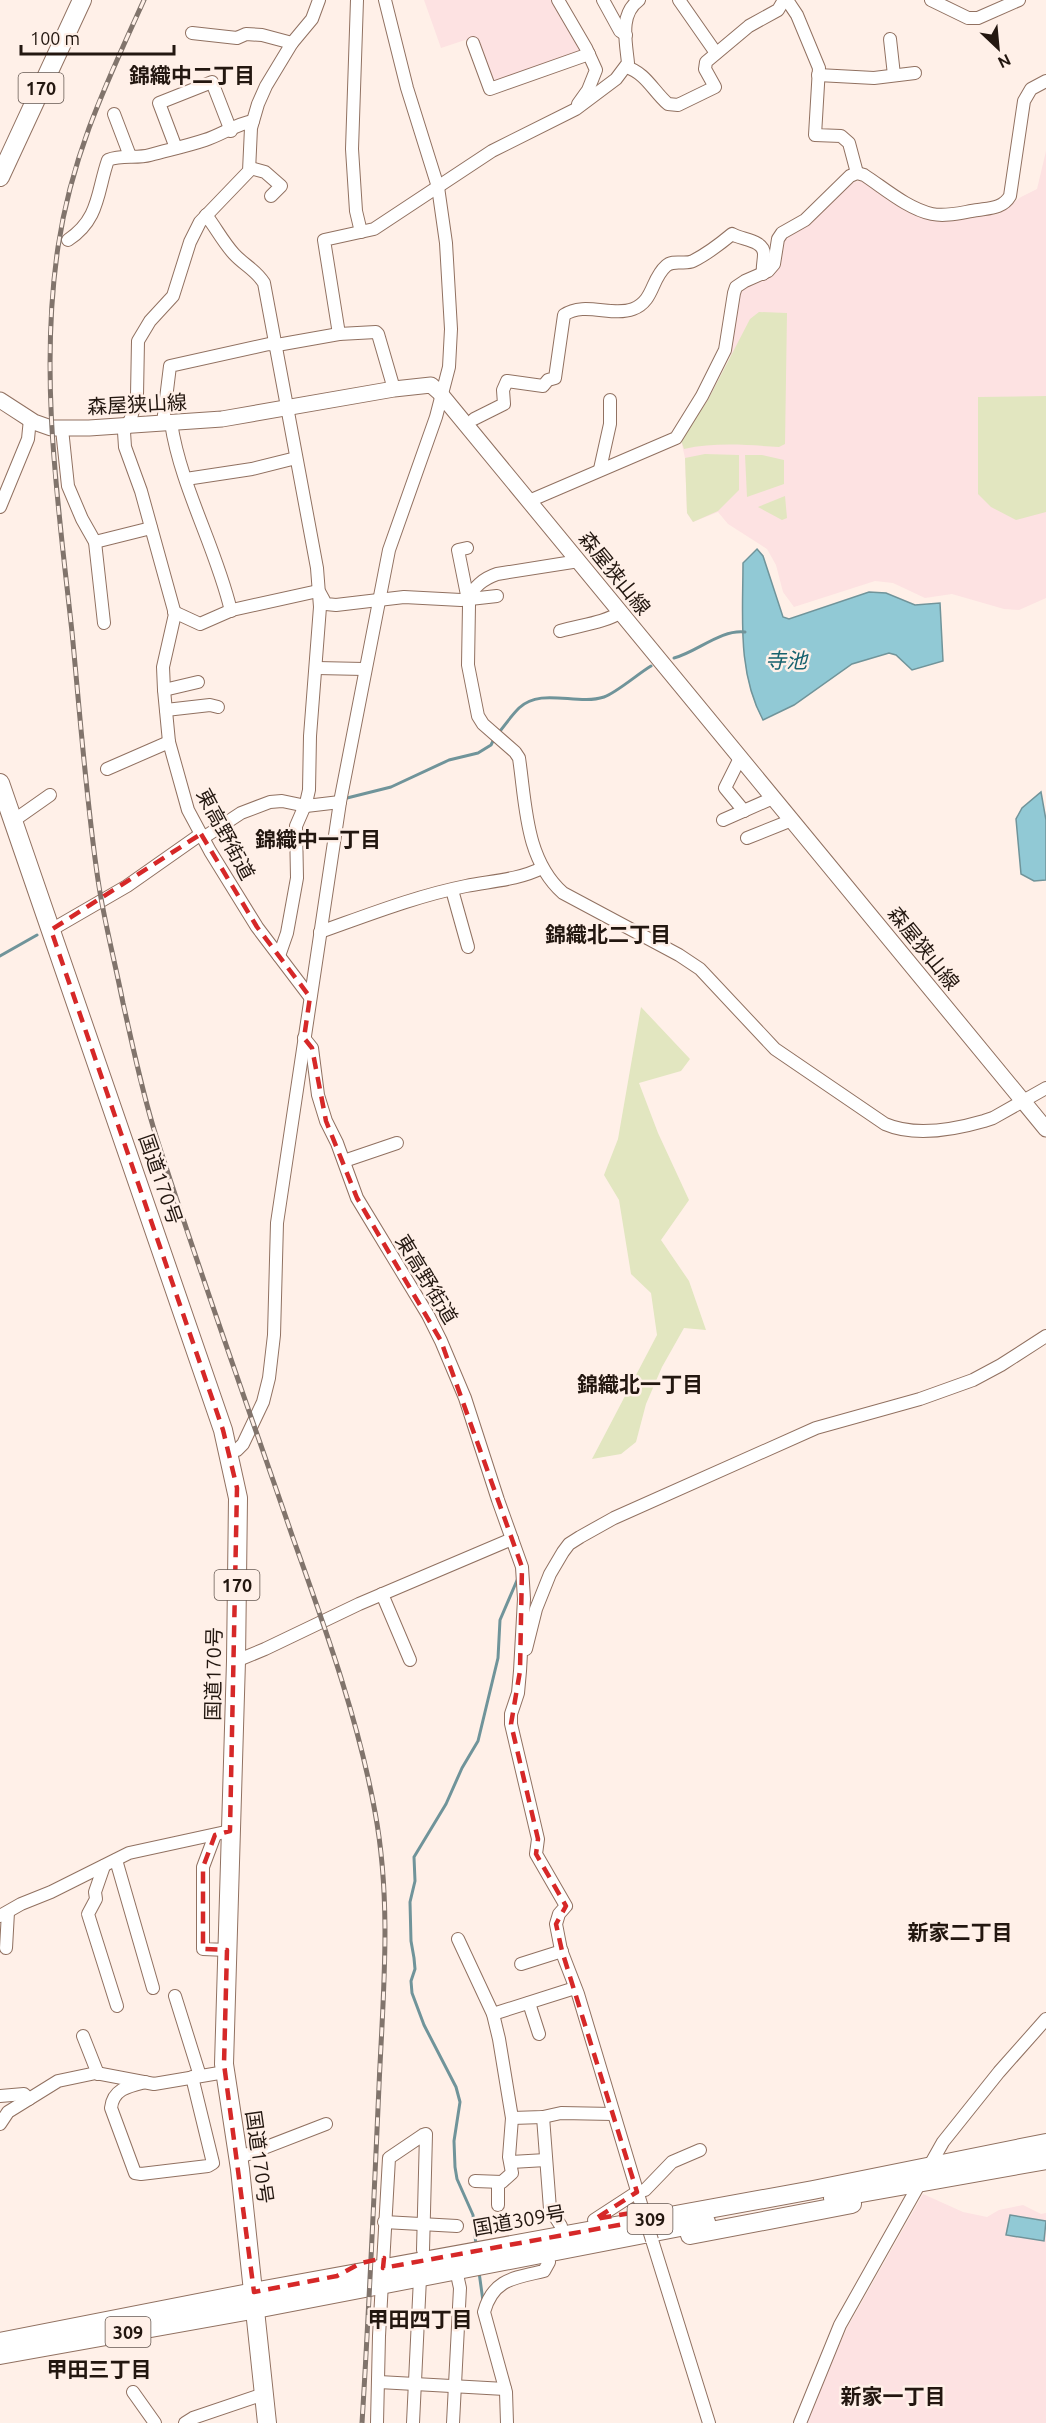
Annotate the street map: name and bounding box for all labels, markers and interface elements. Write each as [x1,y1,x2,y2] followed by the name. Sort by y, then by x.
[21,18,174,56] scale bar
[968,18,1028,78] north arrow
[30,28,80,48] text: 100 m
[995,51,1014,72] text: N
[129,63,255,87] district label: 錦織中二丁目
[18,73,63,103] road number: 170
[86,390,188,418] street label: 森屋狭山線
[575,527,655,619] street label: 森屋狭山線
[765,648,809,672] water label: 寺池
[192,784,260,884] street label: 東高野街道
[255,827,381,851] district label: 錦織中一丁目
[884,902,964,994] street label: 森屋狭山線
[545,922,671,946] district label: 錦織北二丁目
[135,1131,187,1227] street label: 国道170号
[391,1230,463,1328] street label: 東高野街道
[577,1372,703,1396] district label: 錦織北一丁目
[214,1570,260,1600] road number: 170
[201,1627,225,1721] street label: 国道170号
[908,1920,1013,1944] district label: 新家二丁目
[242,2109,278,2205] street label: 国道170号
[471,2201,567,2239] street label: 国道309号
[628,2204,672,2234] road number: 309
[368,2307,473,2331] district label: 甲田四丁目
[106,2317,150,2347] road number: 309
[47,2357,152,2381] district label: 甲田三丁目
[841,2384,946,2408] district label: 新家一丁目

